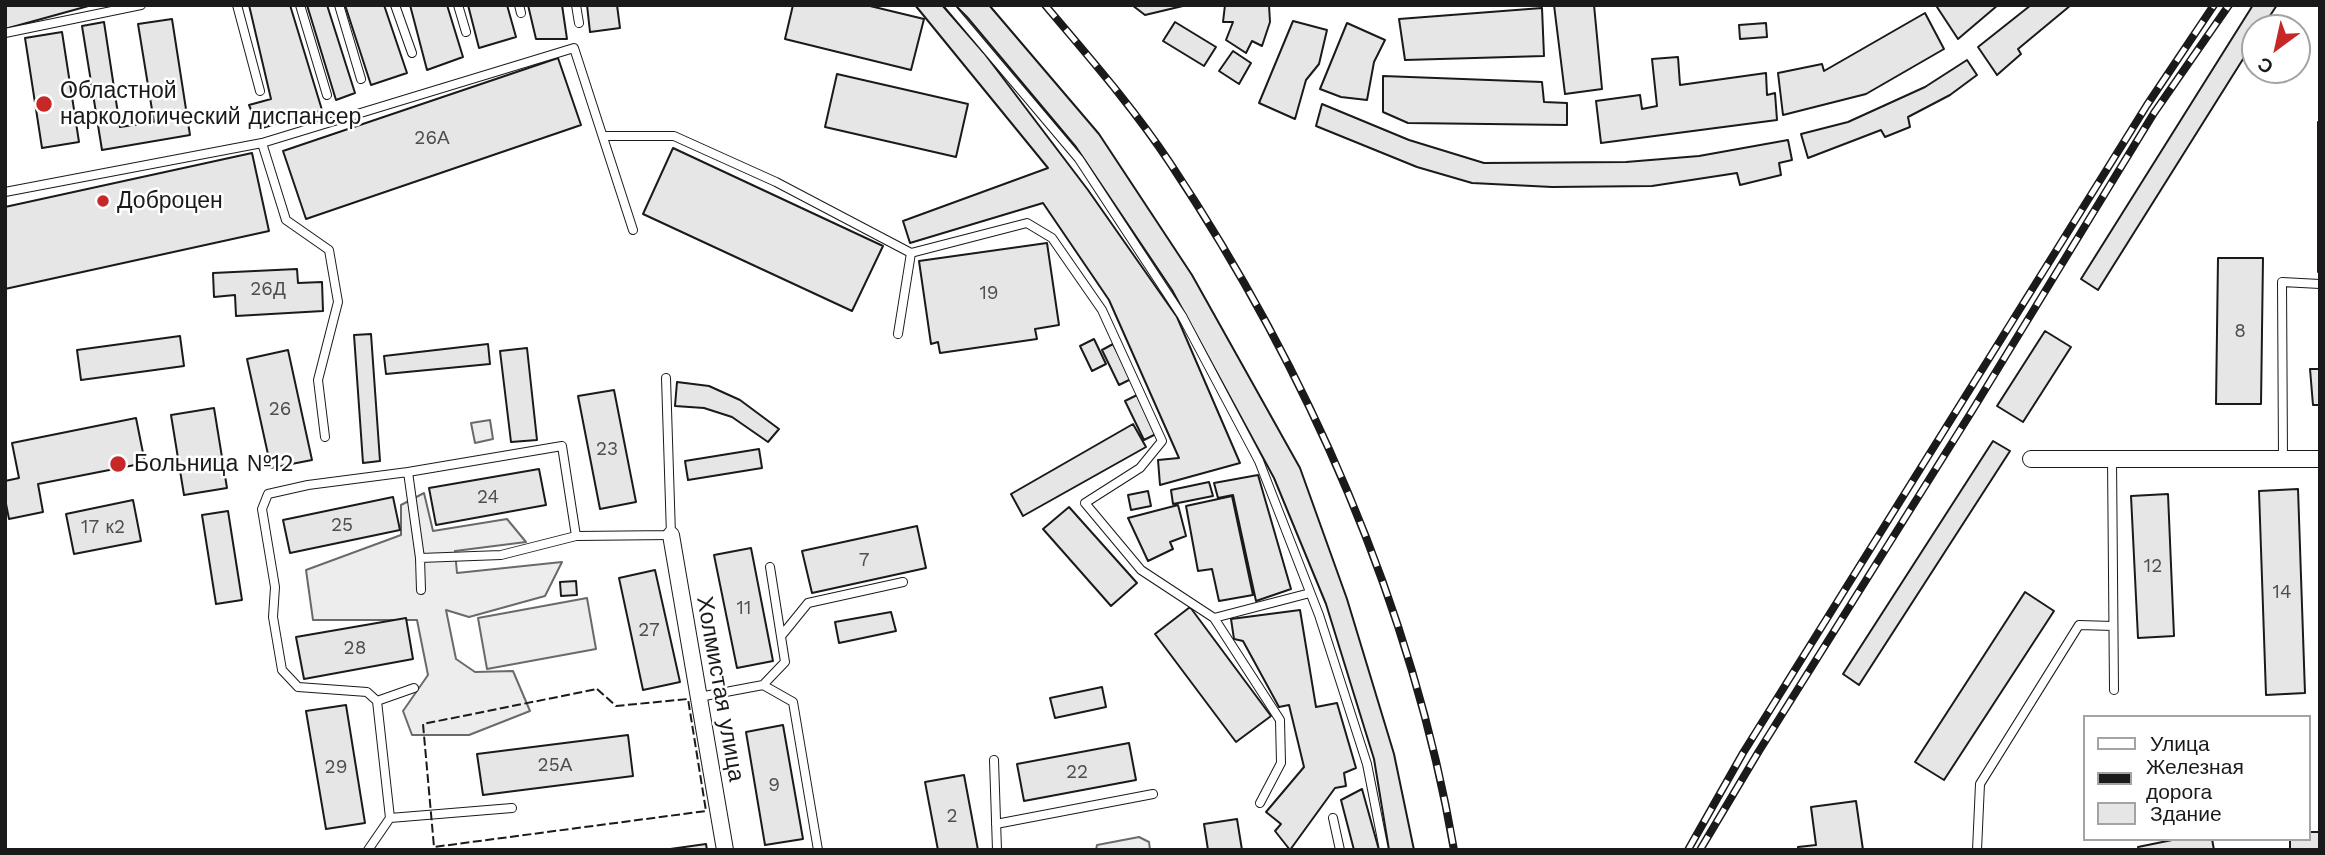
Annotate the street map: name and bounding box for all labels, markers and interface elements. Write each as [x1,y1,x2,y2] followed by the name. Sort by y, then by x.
[2241,14,2311,84] north arrow
[2253,52,2277,79] text: С
[60,77,361,131] place label: Областной наркологический диспансер
[34,94,54,114] marker: Областной наркологический диспансер
[414,127,450,149] house number: 26А
[117,187,223,215] place label: Доброцен
[95,193,111,209] marker: Доброцен
[250,278,286,300] house number: 26Д
[979,282,999,304] house number: 19
[2234,320,2246,342] house number: 8
[269,398,291,420] house number: 26
[596,438,618,460] house number: 23
[134,450,294,478] place label: Больница №12
[108,454,128,474] marker: Больница №12
[477,486,499,508] house number: 24
[331,514,353,536] house number: 25
[81,516,125,538] house number: 17 к2
[859,549,869,571] house number: 7
[2144,555,2162,577] house number: 12
[2272,581,2292,603] house number: 14
[690,594,750,784] street label: Холмистая улица
[737,597,751,619] house number: 11
[638,619,660,641] house number: 27
[344,637,366,659] house number: 28
[2084,715,2311,841] legend
[2150,731,2210,756] text: Улица
[538,754,572,776] house number: 25А
[2146,754,2244,804] text: Железная дорога
[325,756,347,778] house number: 29
[1066,761,1088,783] house number: 22
[768,774,780,796] house number: 9
[2150,801,2222,826] text: Здание
[946,805,958,827] house number: 2

